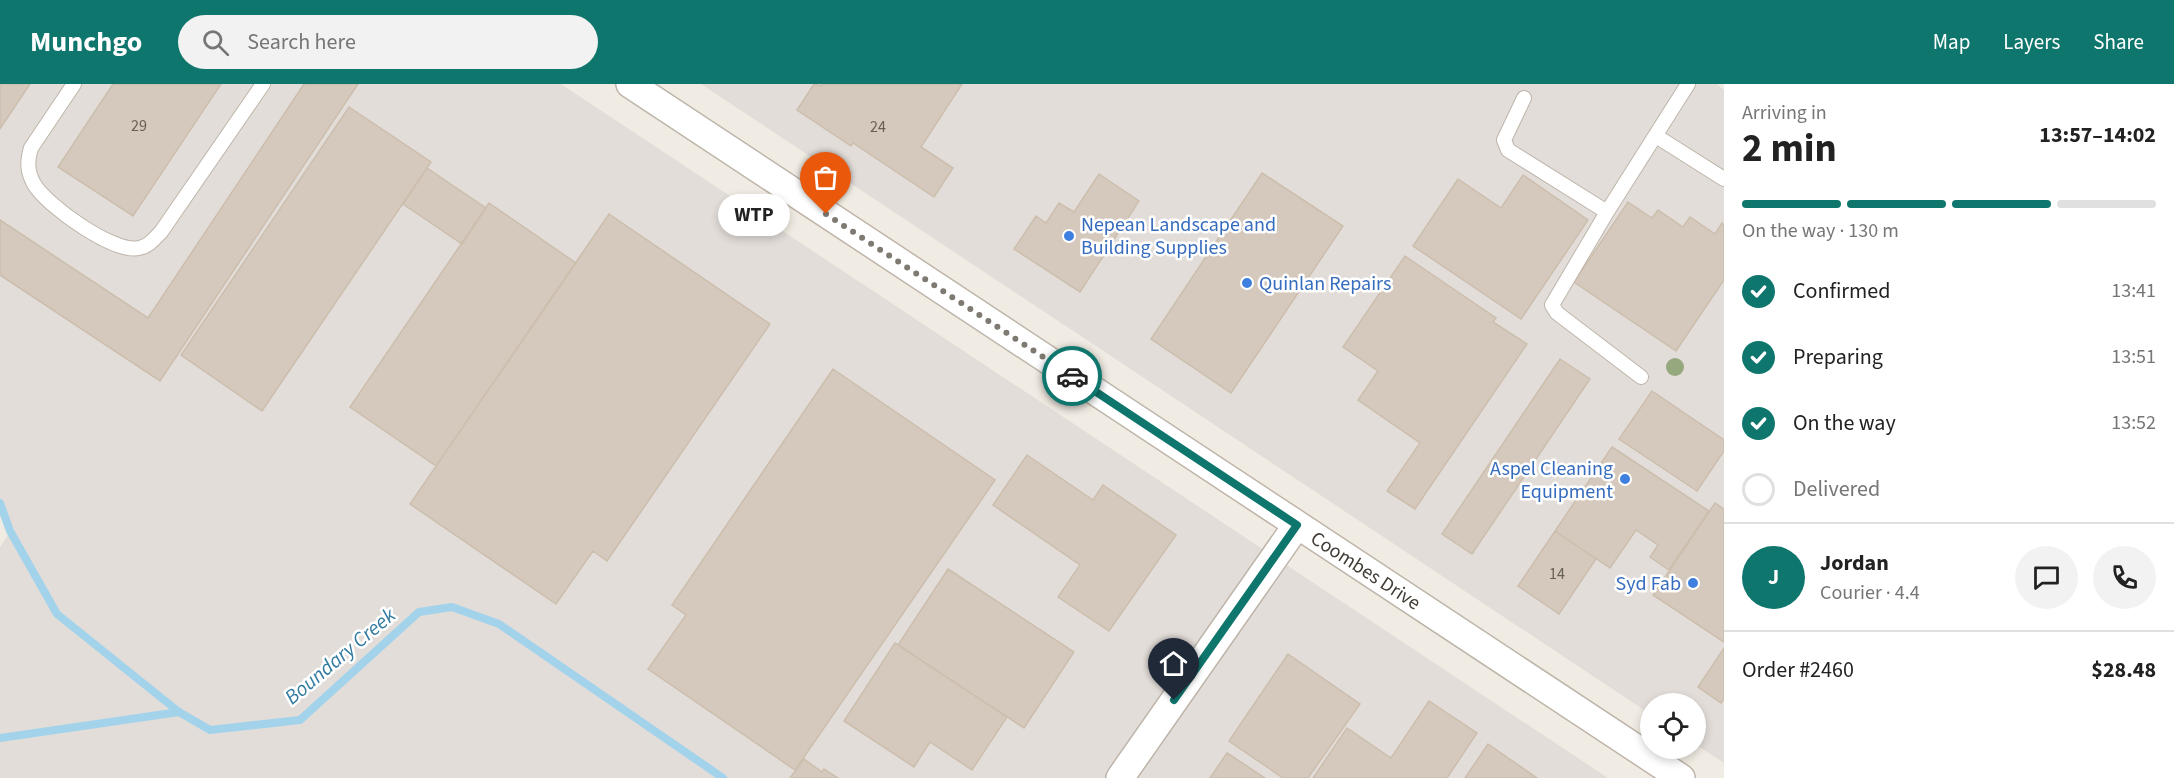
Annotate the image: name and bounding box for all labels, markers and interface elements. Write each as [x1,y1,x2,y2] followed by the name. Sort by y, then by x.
[178,15,598,69] search box
[30,22,142,62] text: Munchgo
[199,26,232,59] icon: search
[247,26,356,58] text: Search here
[1933,27,1970,57] text: Map
[2003,27,2060,57] text: Layers
[2093,27,2144,57] text: Share
[1742,99,1827,127] text: Arriving in
[131,115,147,137] house number: 29
[870,116,886,138] house number: 24
[2039,119,2156,151] text: 13:57–14:02
[1742,121,1837,177] text: 2 min
[800,152,851,214] pin
[809,161,842,194] icon: bag
[718,193,790,235] callout: WTP
[734,201,774,229] text: WTP
[1081,211,1276,262] place label: Nepean Landscape and Building Supplies
[1742,217,1899,245] text: On the way · 130 m
[1062,229,1076,243] marker: Nepean Landscape and Building Supplies
[1259,270,1391,298] place label: Quinlan Repairs
[1742,275,1775,308] icon: check
[1793,275,1890,307] text: Confirmed
[1240,276,1254,290] marker: Quinlan Repairs
[2111,277,2156,305] text: 13:41
[1742,341,1775,374] icon: check
[1793,341,1883,373] text: Preparing
[2111,343,2156,371] text: 13:51
[1042,346,1102,406] courier
[1056,360,1089,393] icon: car
[1742,407,1775,440] icon: check
[1793,407,1896,439] text: On the way
[2111,409,2156,437] text: 13:52
[1490,455,1613,506] place label: Aspel Cleaning Equipment
[1618,472,1632,486] marker: Aspel Cleaning Equipment
[1793,473,1880,505] text: Delivered
[1305,525,1426,617] street label: Coombes Drive
[2015,546,2078,609] button: chat
[2093,546,2156,609] button: phone
[1820,547,1889,579] text: Jordan
[1768,561,1779,593] text: J
[1549,563,1565,585] house number: 14
[1616,570,1681,598] place label: Syd Fab
[1686,576,1700,590] marker: Syd Fab
[1820,579,1920,607] text: Courier · 4.4
[278,600,403,711] water label: Boundary Creek
[1148,638,1199,700] pin
[1157,647,1190,680] icon: home
[1742,654,1854,686] text: Order #2460
[2091,654,2156,686] text: $28.48
[1640,693,1706,759] map controls
[1640,693,1706,759] button: locate

